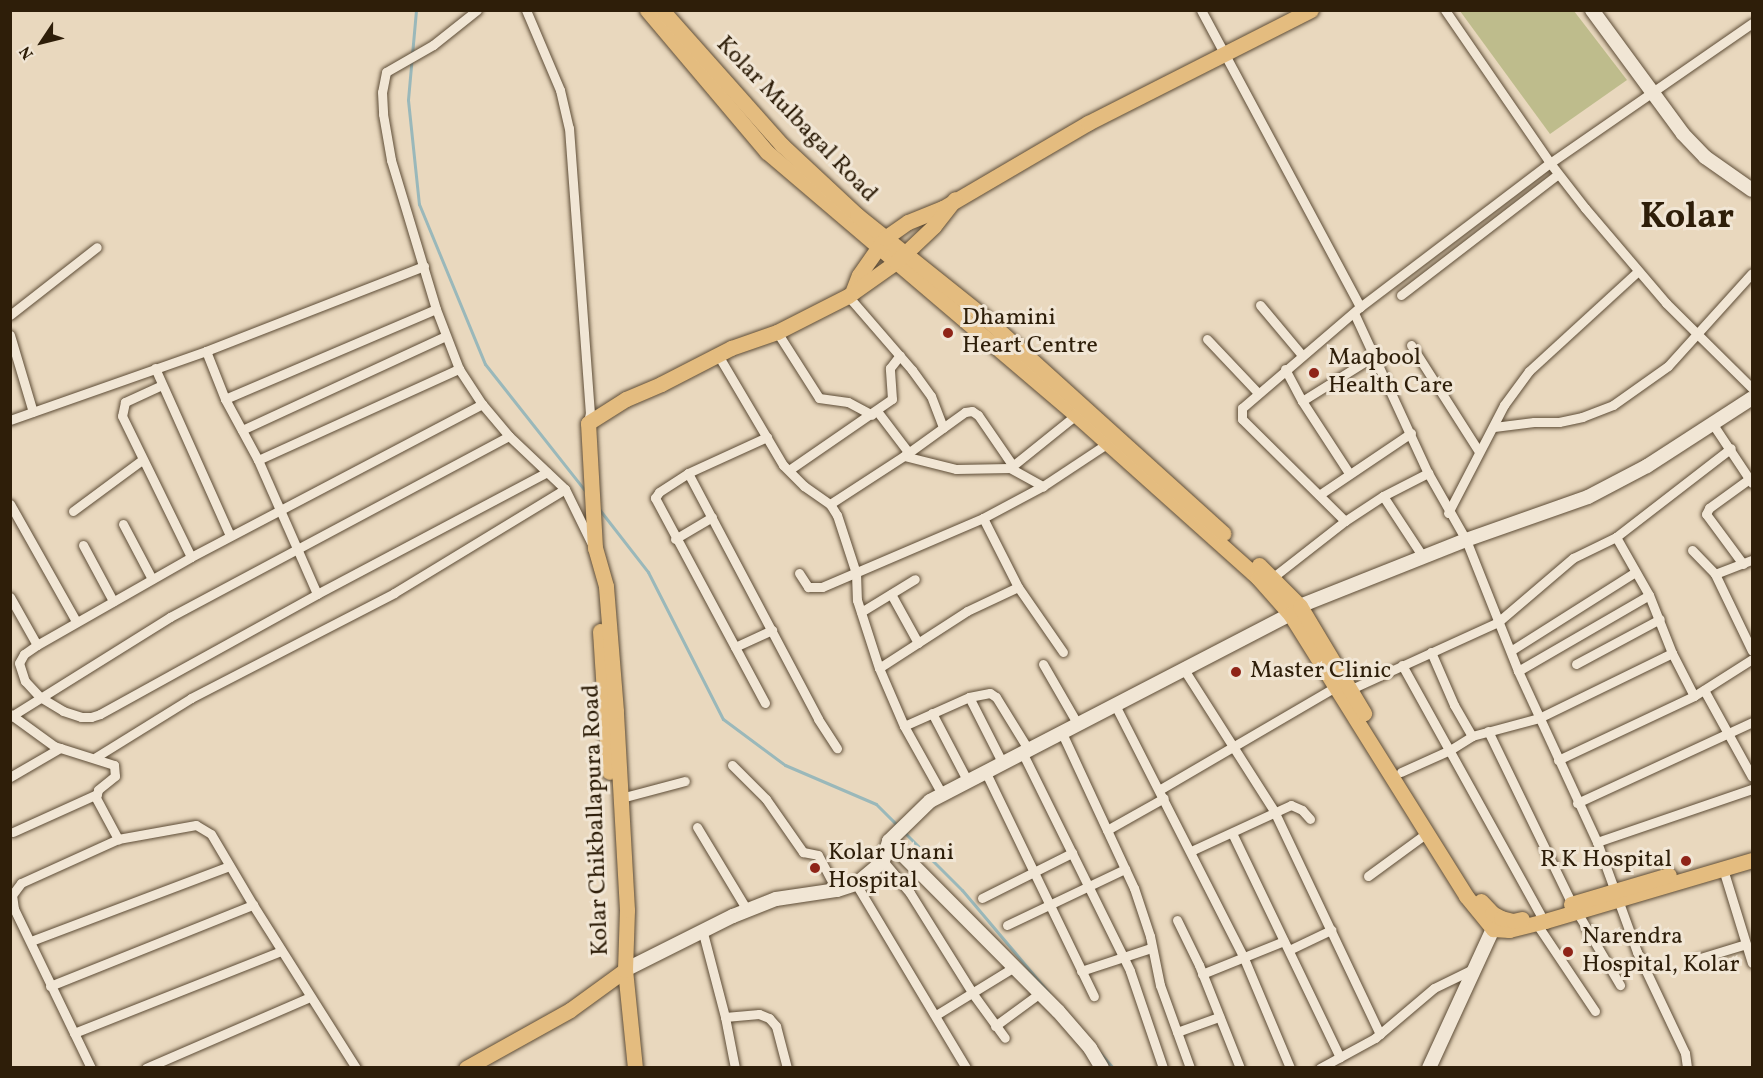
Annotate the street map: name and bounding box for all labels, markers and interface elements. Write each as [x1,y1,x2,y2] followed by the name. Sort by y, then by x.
[12,12,72,72] north arrow
[709,31,883,209] street label: Kolar Mulbagal Road
[15,41,40,63] text: N
[1640,197,1734,241] district label: Kolar
[962,305,1098,361] place label: Dhamini Heart Centre
[939,324,957,342] marker: Dhamini Heart Centre
[1328,345,1453,401] place label: Maqbool Health Care
[1305,364,1323,382] marker: Maqbool Health Care
[1250,658,1391,686] place label: Master Clinic
[1227,663,1245,681] marker: Master Clinic
[578,684,616,956] street label: Kolar Chikballapura Road
[828,840,954,896] place label: Kolar Unani Hospital
[1540,847,1672,875] place label: R K Hospital
[1677,852,1695,870] marker: R K Hospital
[806,859,824,877] marker: Kolar Unani Hospital
[1582,924,1740,980] place label: Narendra Hospital, Kolar
[1559,943,1577,961] marker: Narendra Hospital, Kolar

